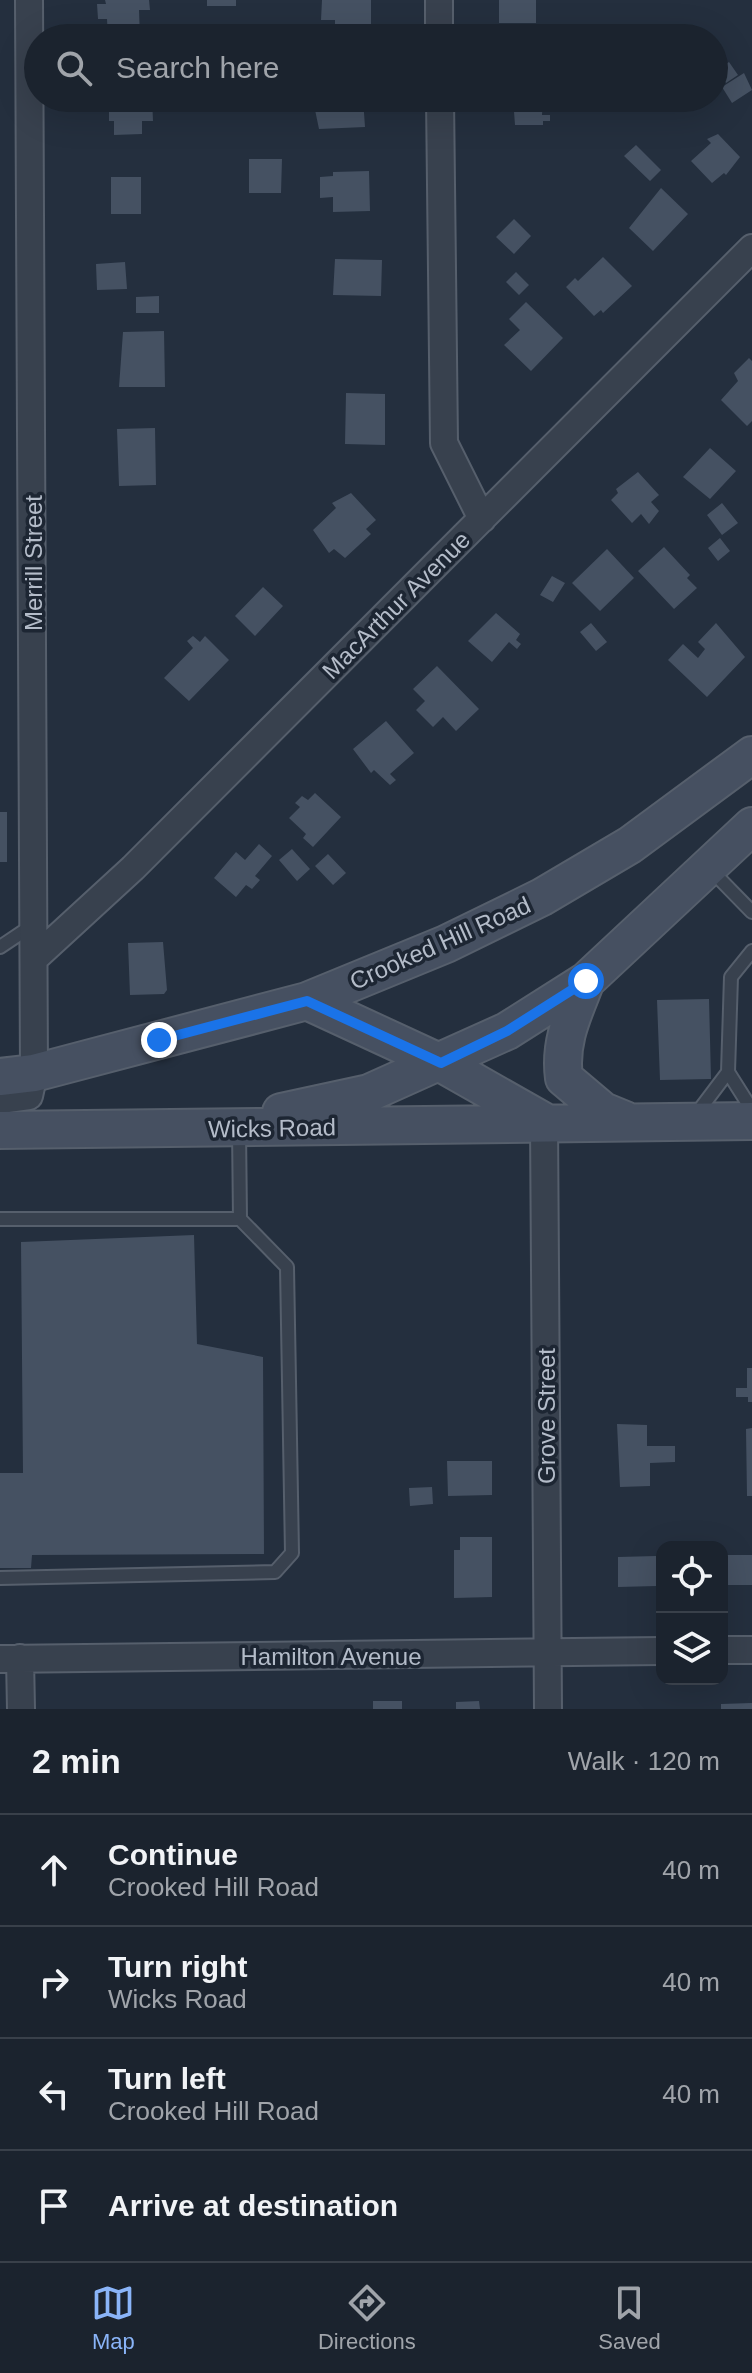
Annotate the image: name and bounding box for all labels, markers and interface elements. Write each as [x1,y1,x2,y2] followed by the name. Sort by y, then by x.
[24,24,728,112] search box
[52,46,96,90] icon: search
[116,51,279,84] text: Search here
[20,495,47,631] street label: Merrill Street
[317,526,475,684] street label: MacArthur Avenue
[346,891,534,995] street label: Crooked Hill Road
[568,963,604,999] route start
[141,1022,177,1058] route end
[208,1113,336,1143] street label: Wicks Road
[533,1348,560,1484] street label: Grove Street
[656,1541,728,1685] map controls
[656,1541,728,1613] button: locate
[656,1613,728,1685] button: layers
[240,1643,422,1670] street label: Hamilton Avenue
[32,1742,121,1780] text: 2 min
[568,1746,720,1776] text: Walk · 120 m
[108,1838,238,1871] text: Continue
[32,1848,76,1892] icon: ahead
[662,1855,720,1885] text: 40 m
[108,1872,319,1902] text: Crooked Hill Road
[108,1950,247,1983] text: Turn right
[32,1960,76,2004] icon: right
[662,1967,720,1997] text: 40 m
[108,1984,247,2014] text: Wicks Road
[108,2062,226,2095] text: Turn left
[32,2072,76,2116] icon: left
[662,2079,720,2109] text: 40 m
[108,2096,319,2126] text: Crooked Hill Road
[32,2184,76,2228] icon: arrive
[108,2189,398,2222] text: Arrive at destination
[91,2281,135,2355] tab: Map
[318,2281,416,2355] tab: Directions
[598,2281,661,2355] tab: Saved

